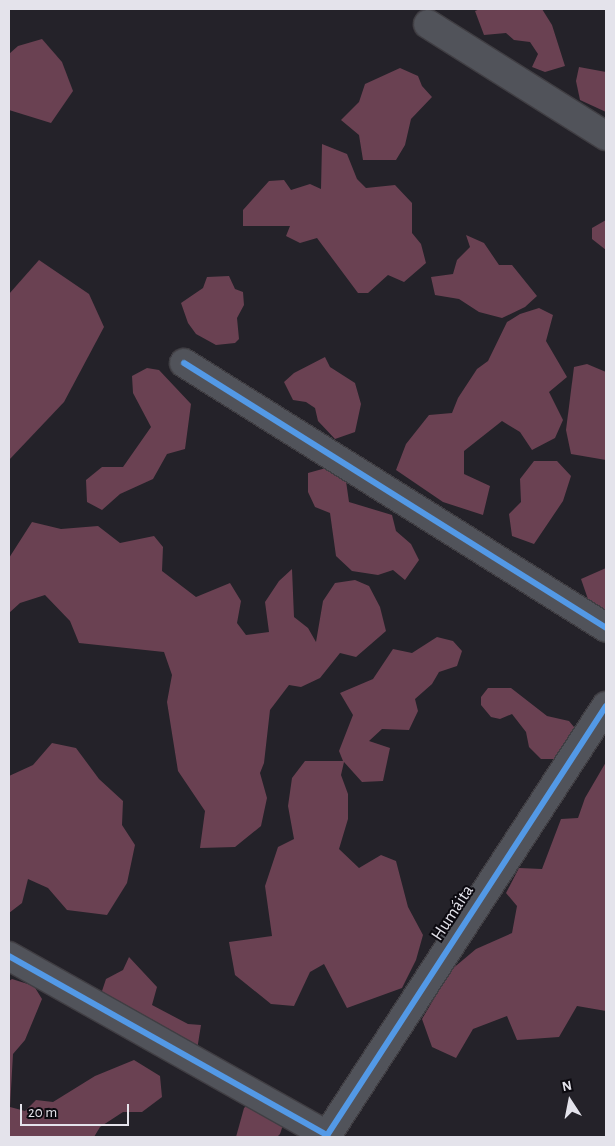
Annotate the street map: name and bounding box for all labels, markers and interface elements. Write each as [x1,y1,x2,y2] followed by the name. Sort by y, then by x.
[427,881,479,945] street label: Humáita
[545,1076,595,1126] north arrow
[561,1078,573,1094] text: N
[22,1094,131,1126] scale bar
[28,1105,57,1120] text: 20 m

